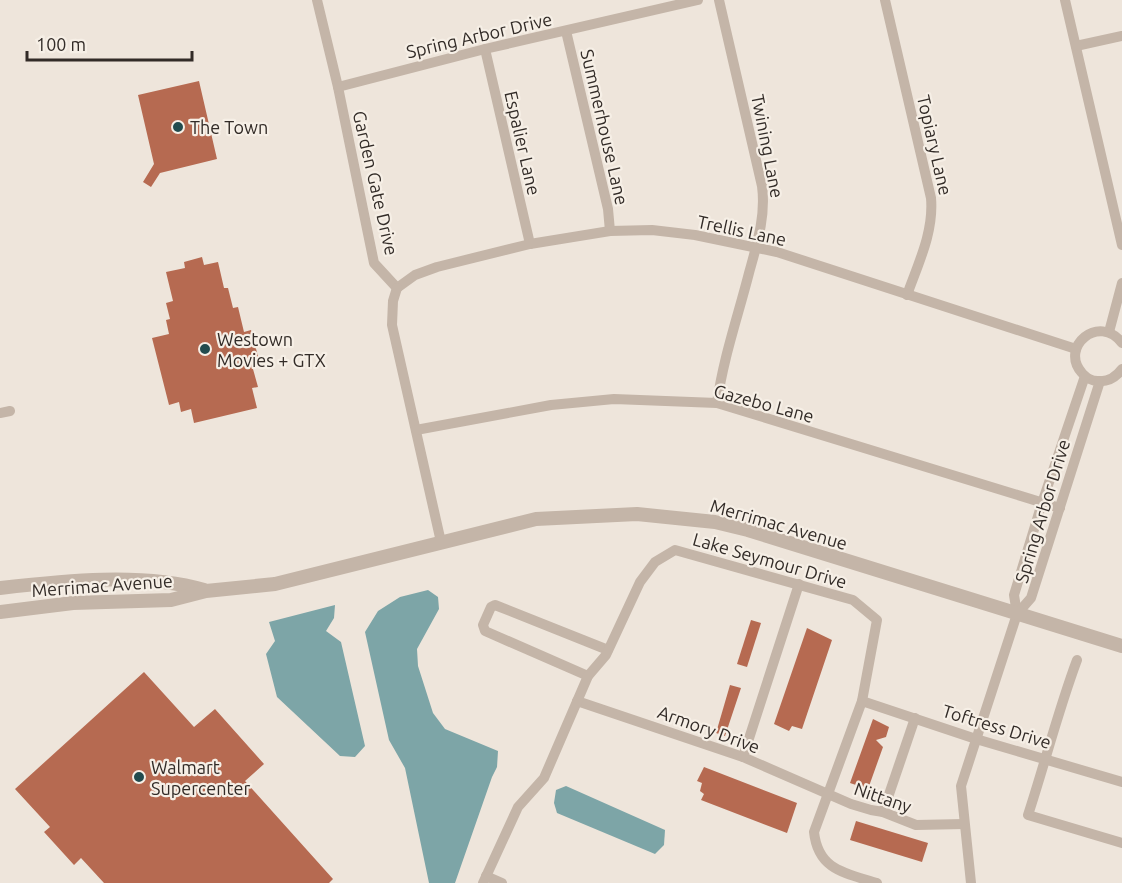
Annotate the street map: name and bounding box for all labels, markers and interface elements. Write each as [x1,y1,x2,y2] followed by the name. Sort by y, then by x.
[404,8,554,62] street label: Spring Arbor Drive
[27,24,192,62] scale bar
[36,34,86,54] text: 100 m
[577,47,633,207] street label: Summerhouse Lane
[501,89,545,197] street label: Espalier Lane
[748,92,788,200] street label: Twining Lane
[914,93,956,197] street label: Topiary Lane
[350,109,402,257] street label: Garden Gate Drive
[190,117,268,137] place label: The Town
[171,120,185,134] marker: The Town
[696,211,788,249] street label: Trellis Lane
[217,329,326,370] place label: Westown Movies + GTX
[198,342,212,356] marker: Westown Movies + GTX
[712,380,816,426] street label: Gazebo Lane
[1011,437,1073,585] street label: Spring Arbor Drive
[708,495,850,553] street label: Merrimac Avenue
[691,528,849,592] street label: Lake Seymour Drive
[31,570,173,600] street label: Merrimac Avenue
[940,700,1054,752] street label: Toftress Drive
[655,701,763,757] street label: Armory Drive
[151,757,250,798] place label: Walmart Supercenter
[132,770,146,784] marker: Walmart Supercenter
[852,778,915,816] street label: Nittany

